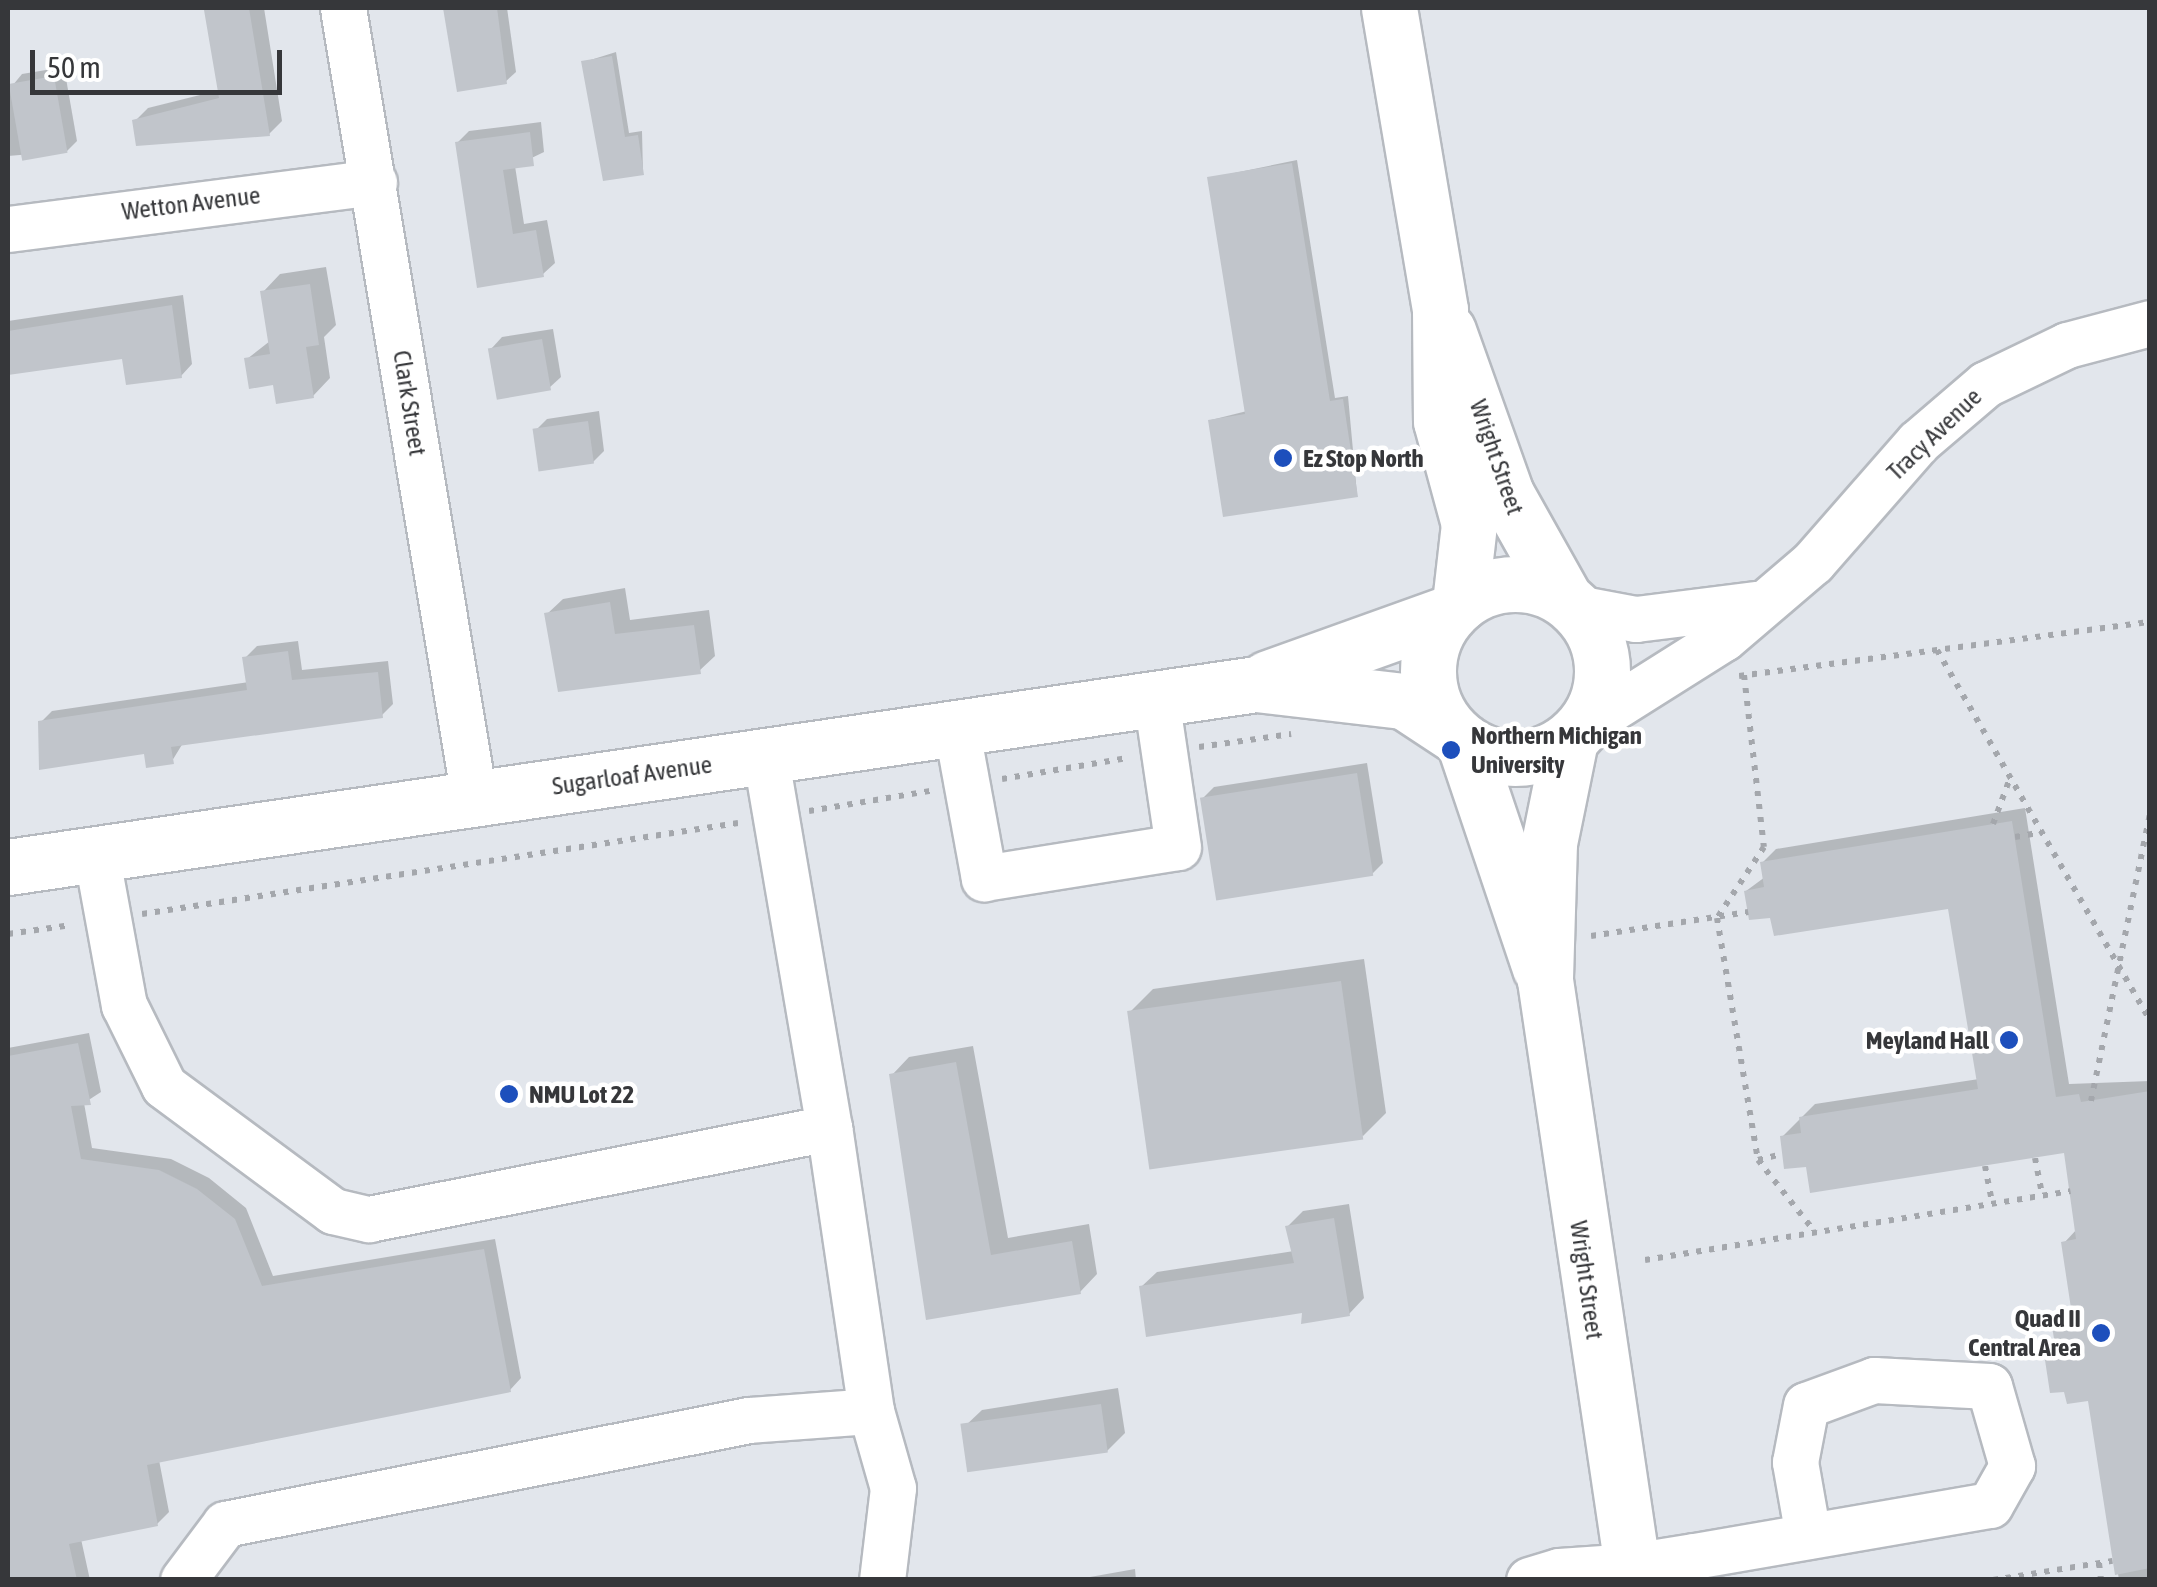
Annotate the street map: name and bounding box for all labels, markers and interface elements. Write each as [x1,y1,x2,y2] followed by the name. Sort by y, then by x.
[35,30,288,92] scale bar
[47,50,101,84] text: 50 m
[120,180,262,226] street label: Wetton Avenue
[387,348,433,458] street label: Clark Street
[1880,381,1988,487] street label: Tracy Avenue
[1463,396,1531,518] street label: Wright Street
[1303,443,1423,473] place label: Ez Stop North
[1272,447,1294,469] marker: Ez Stop North
[1471,721,1642,780] place label: Northern Michigan University
[1440,739,1462,761] marker: Northern Michigan University
[550,749,714,801] street label: Sugarloaf Avenue
[1866,1025,1989,1055] place label: Meyland Hall
[1998,1029,2020,1051] marker: Meyland Hall
[529,1079,634,1109] place label: NMU Lot 22
[498,1083,520,1105] marker: NMU Lot 22
[1564,1219,1610,1341] street label: Wright Street
[1968,1304,2081,1363] place label: Quad II Central Area
[2090,1322,2112,1344] marker: Quad II Central Area

